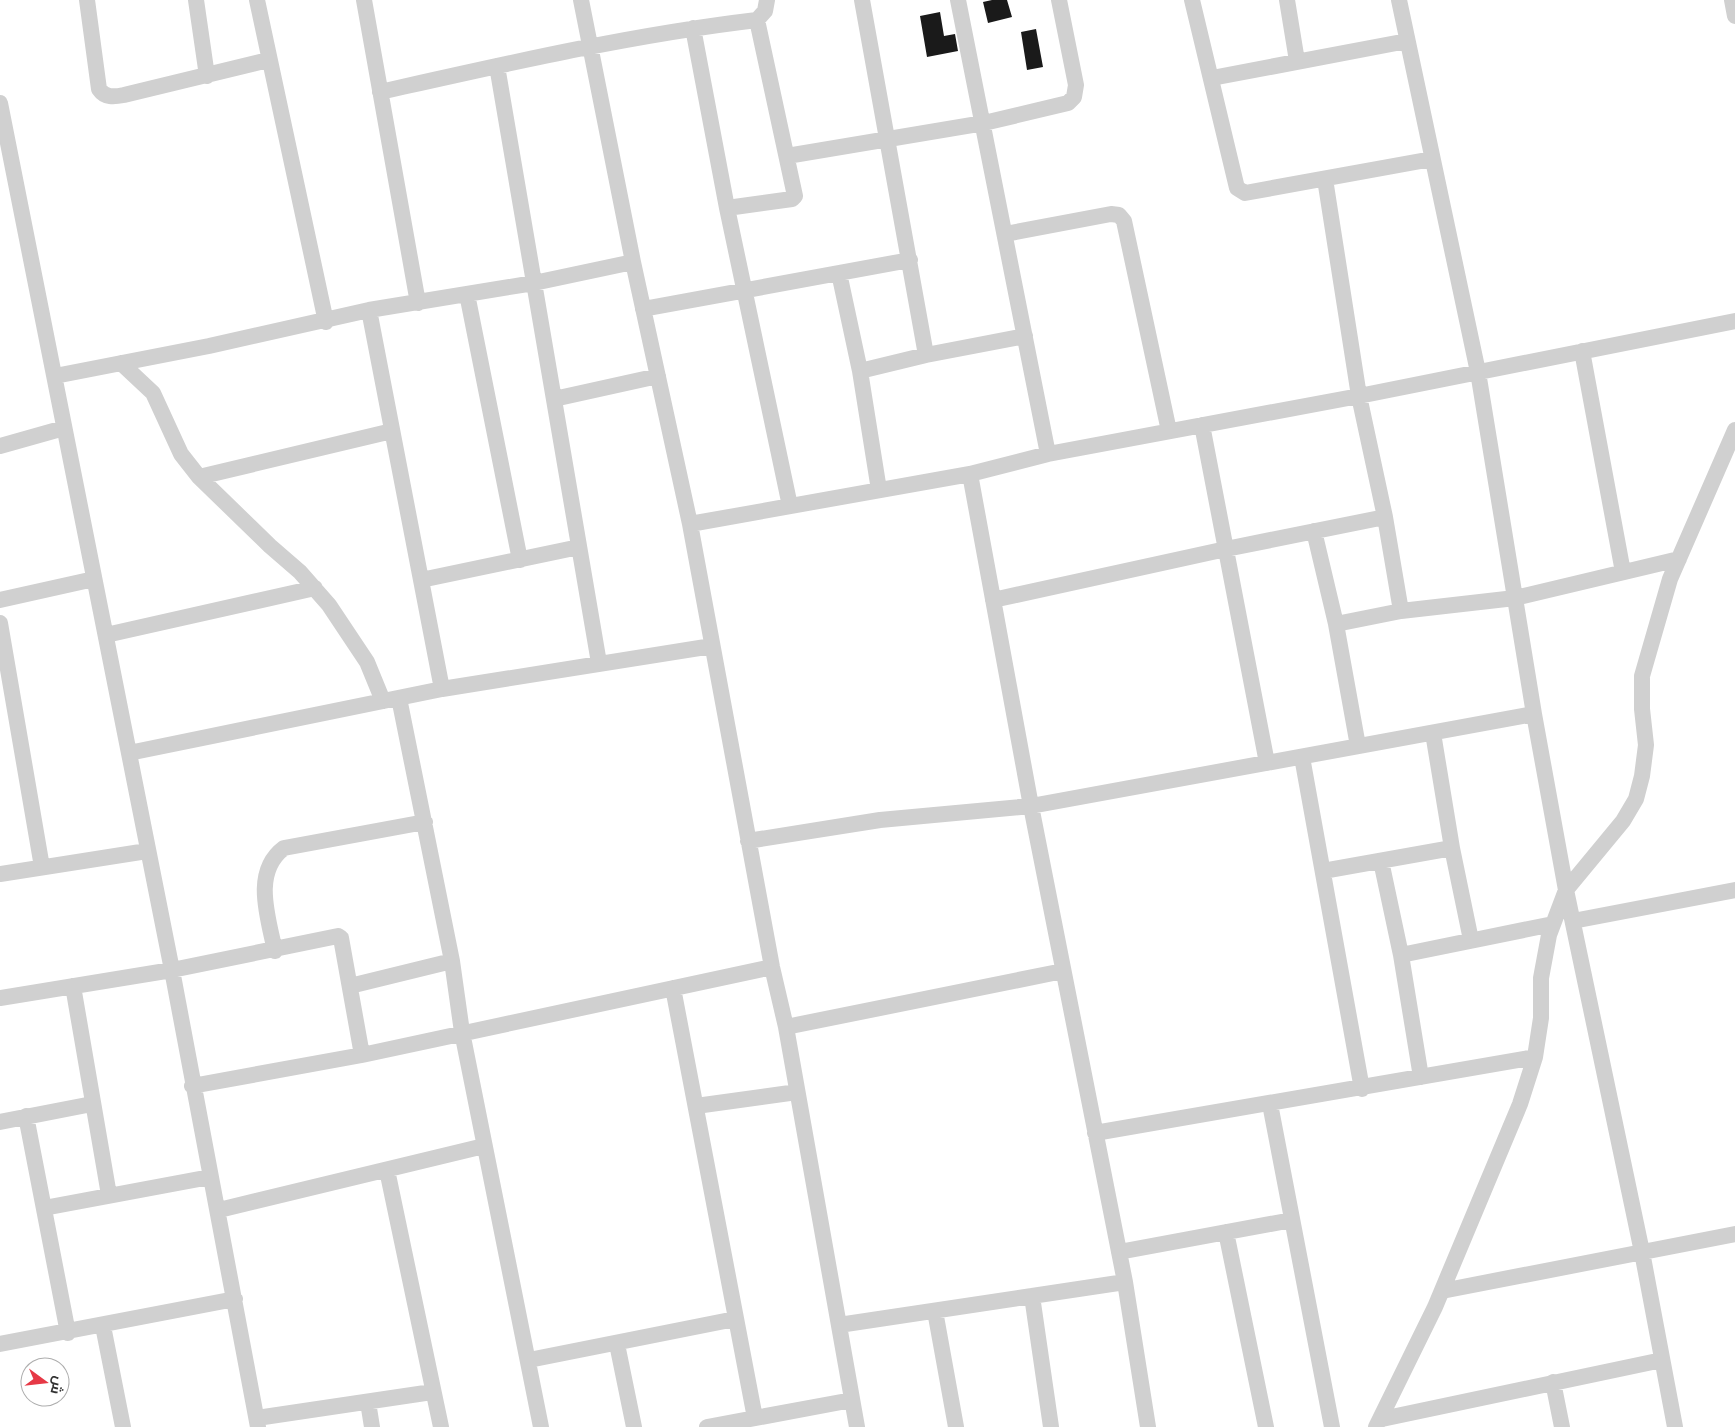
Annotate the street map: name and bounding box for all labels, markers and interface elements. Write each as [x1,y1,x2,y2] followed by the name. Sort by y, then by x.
[20,1357,70,1407] north arrow
[47,1374,69,1396] text: ش

